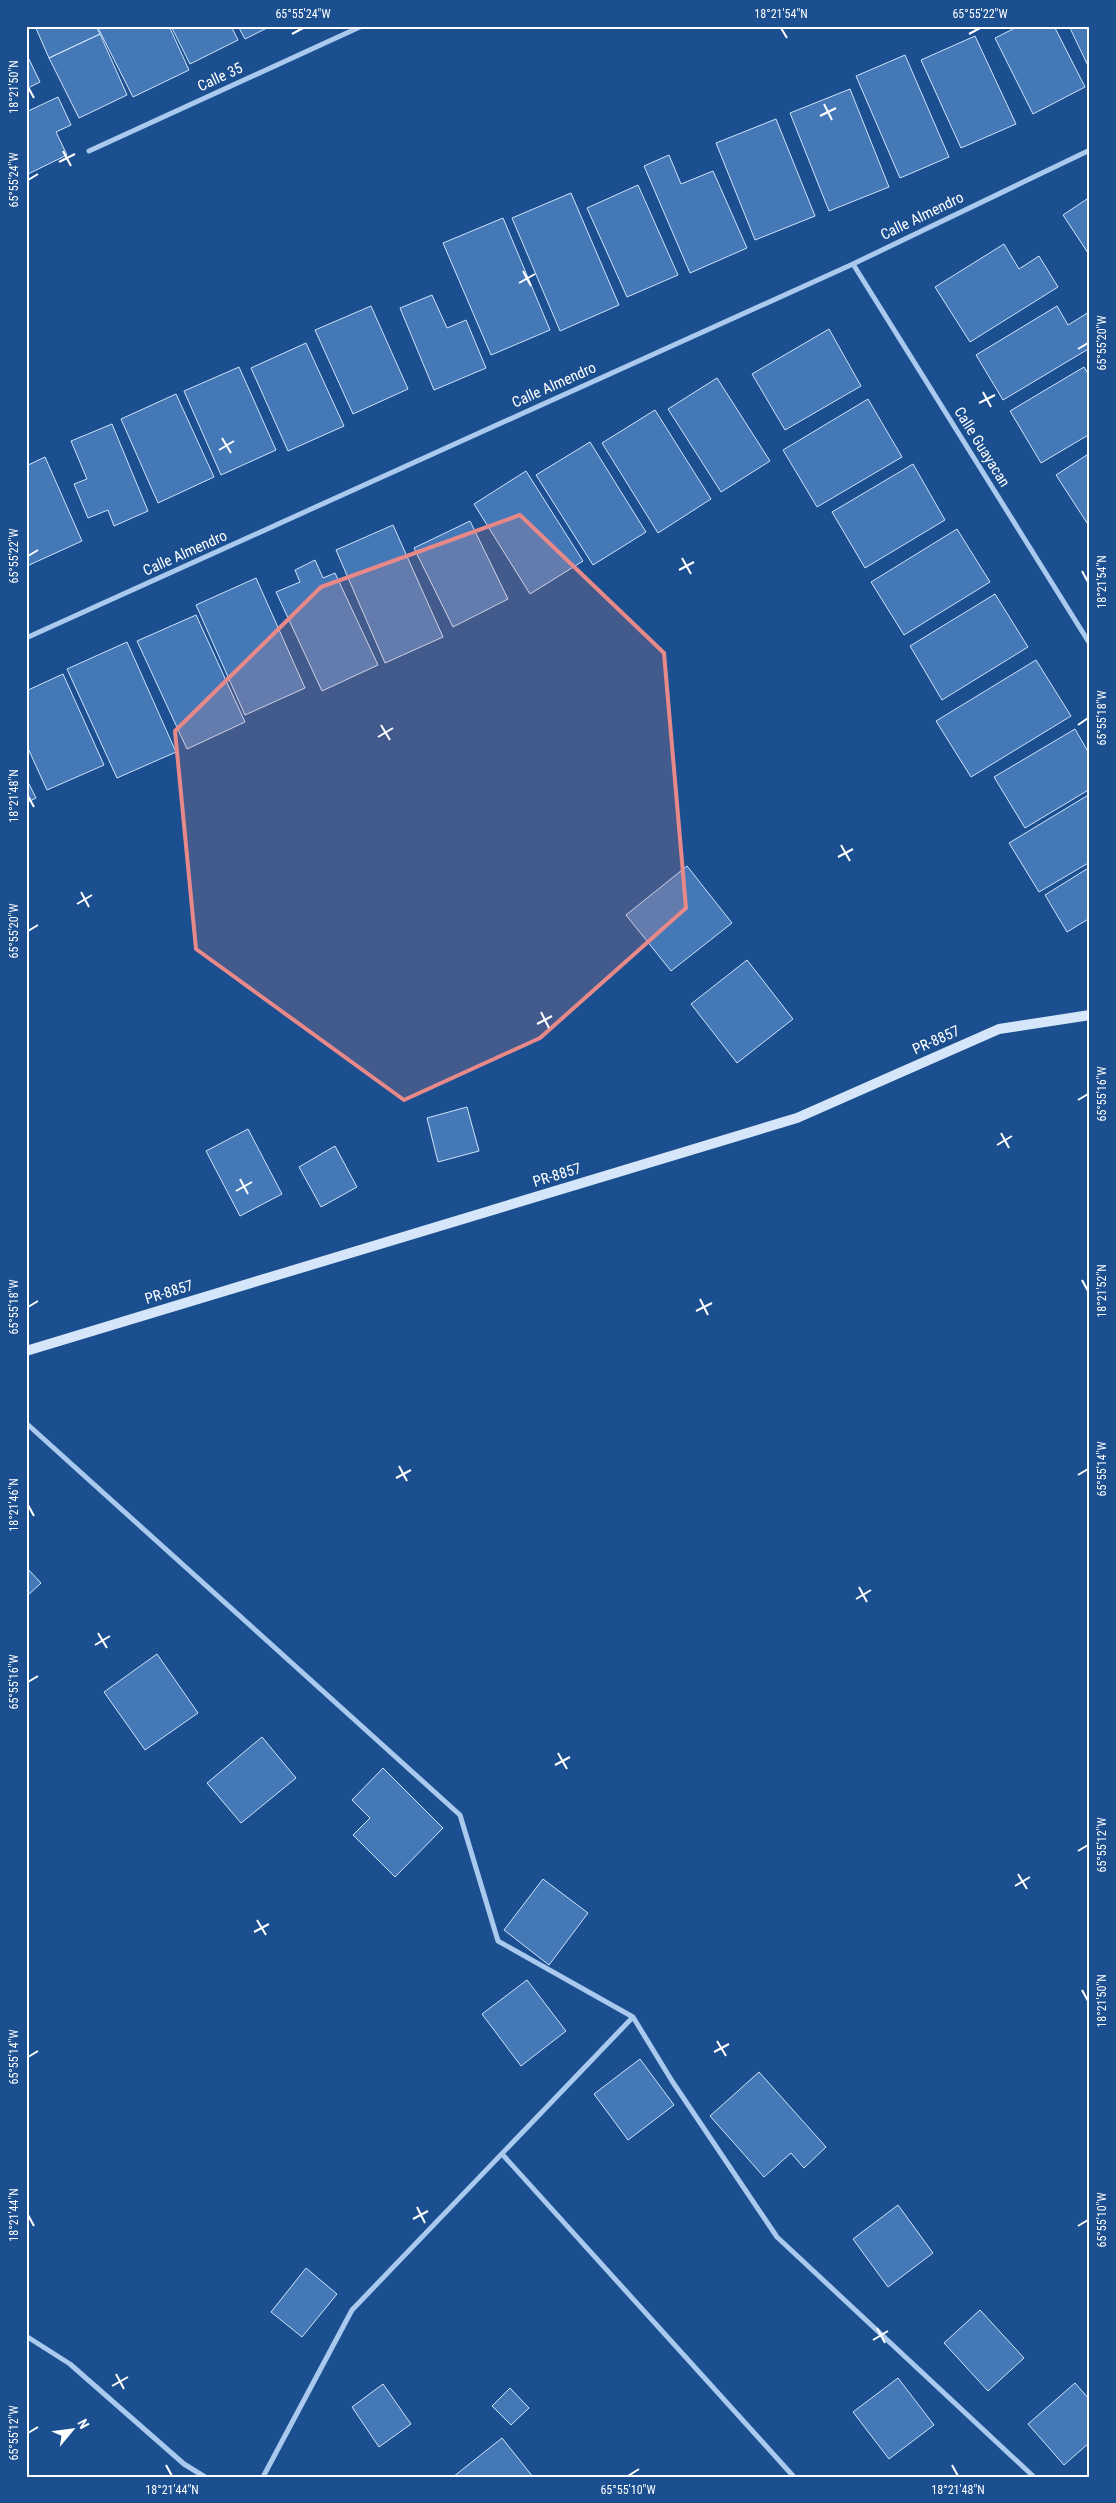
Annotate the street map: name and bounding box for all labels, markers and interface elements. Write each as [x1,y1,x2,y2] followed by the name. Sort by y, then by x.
[275,7,331,21] text: 65°55'24"W
[754,7,808,21] text: 18°21'54"N
[952,7,1008,21] text: 65°55'22"W
[195,59,245,95] street label: Calle 35
[7,60,21,114] text: 18°21'50"N
[7,152,21,208] text: 65°55'24"W
[878,188,966,244] street label: Calle Almendro
[1095,315,1109,371] text: 65°55'20"W
[509,358,599,412] street label: Calle Almendro
[950,404,1014,490] street label: Calle Guayacan
[140,526,230,580] street label: Calle Almendro
[7,528,21,584] text: 65°55'22"W
[1095,555,1109,609] text: 18°21'54"N
[1095,690,1109,746] text: 65°55'18"W
[7,769,21,823] text: 18°21'48"N
[7,903,21,959] text: 65°55'20"W
[910,1022,962,1058] street label: PR-8857
[1095,1066,1109,1122] text: 65°55'16"W
[531,1159,583,1191] street label: PR-8857
[1095,1264,1109,1318] text: 18°21'52"N
[143,1276,195,1308] street label: PR-8857
[7,1279,21,1335] text: 65°55'18"W
[1095,1441,1109,1497] text: 65°55'14"W
[7,1478,21,1532] text: 18°21'46"N
[7,1654,21,1710] text: 65°55'16"W
[1095,1817,1109,1873] text: 65°55'12"W
[1095,1974,1109,2028] text: 18°21'50"N
[7,2029,21,2085] text: 65°55'14"W
[7,2188,21,2242] text: 18°21'44"N
[1095,2192,1109,2248] text: 65°55'10"W
[7,2405,21,2461] text: 65°55'12"W
[48,2406,98,2456] north arrow
[74,2416,92,2431] text: N
[145,2483,199,2497] text: 18°21'44"N
[600,2483,656,2497] text: 65°55'10"W
[931,2483,985,2497] text: 18°21'48"N

